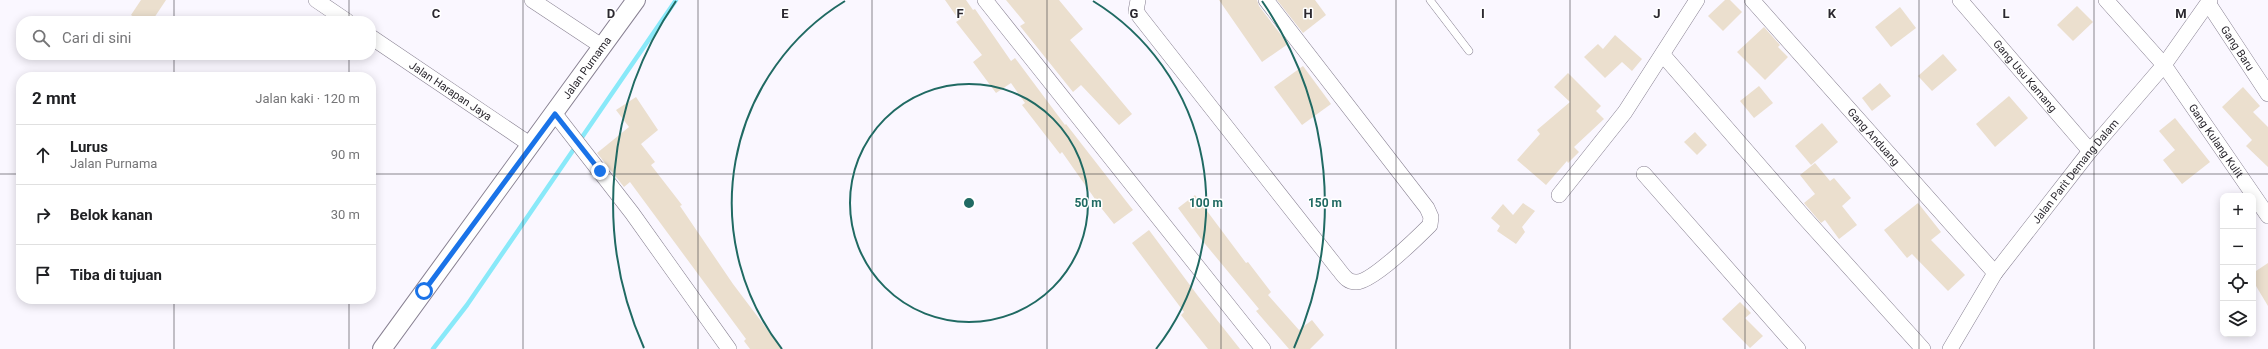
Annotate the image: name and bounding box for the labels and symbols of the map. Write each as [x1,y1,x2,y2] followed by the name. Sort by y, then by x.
[432,6,441,21] text: C
[607,6,615,21] text: D
[781,6,789,21] text: E
[956,6,964,21] text: F
[1130,6,1139,21] text: G
[1303,6,1313,21] text: H
[1481,6,1485,21] text: I
[1653,6,1661,21] text: J
[1828,6,1837,21] text: K
[2002,6,2010,21] text: L
[2175,6,2187,21] text: M
[2218,23,2257,73] street label: Gang Baru
[560,34,614,101] street label: Jalan Purnama
[1991,37,2060,114] street label: Gang Usu Kamang
[407,58,494,123] street label: Jalan Harapan Jaya
[2186,101,2246,180] street label: Gang Kulang Kulit
[1845,105,1903,168] street label: Gang Anduang
[2029,116,2121,226] street label: Jalan Parit Demang Dalam
[591,162,609,180] route end
[962,196,976,210] centre of rings
[1074,196,1102,210] text: 50 m
[1189,196,1223,210] text: 100 m
[1308,196,1342,210] text: 150 m
[415,282,433,300] route start

